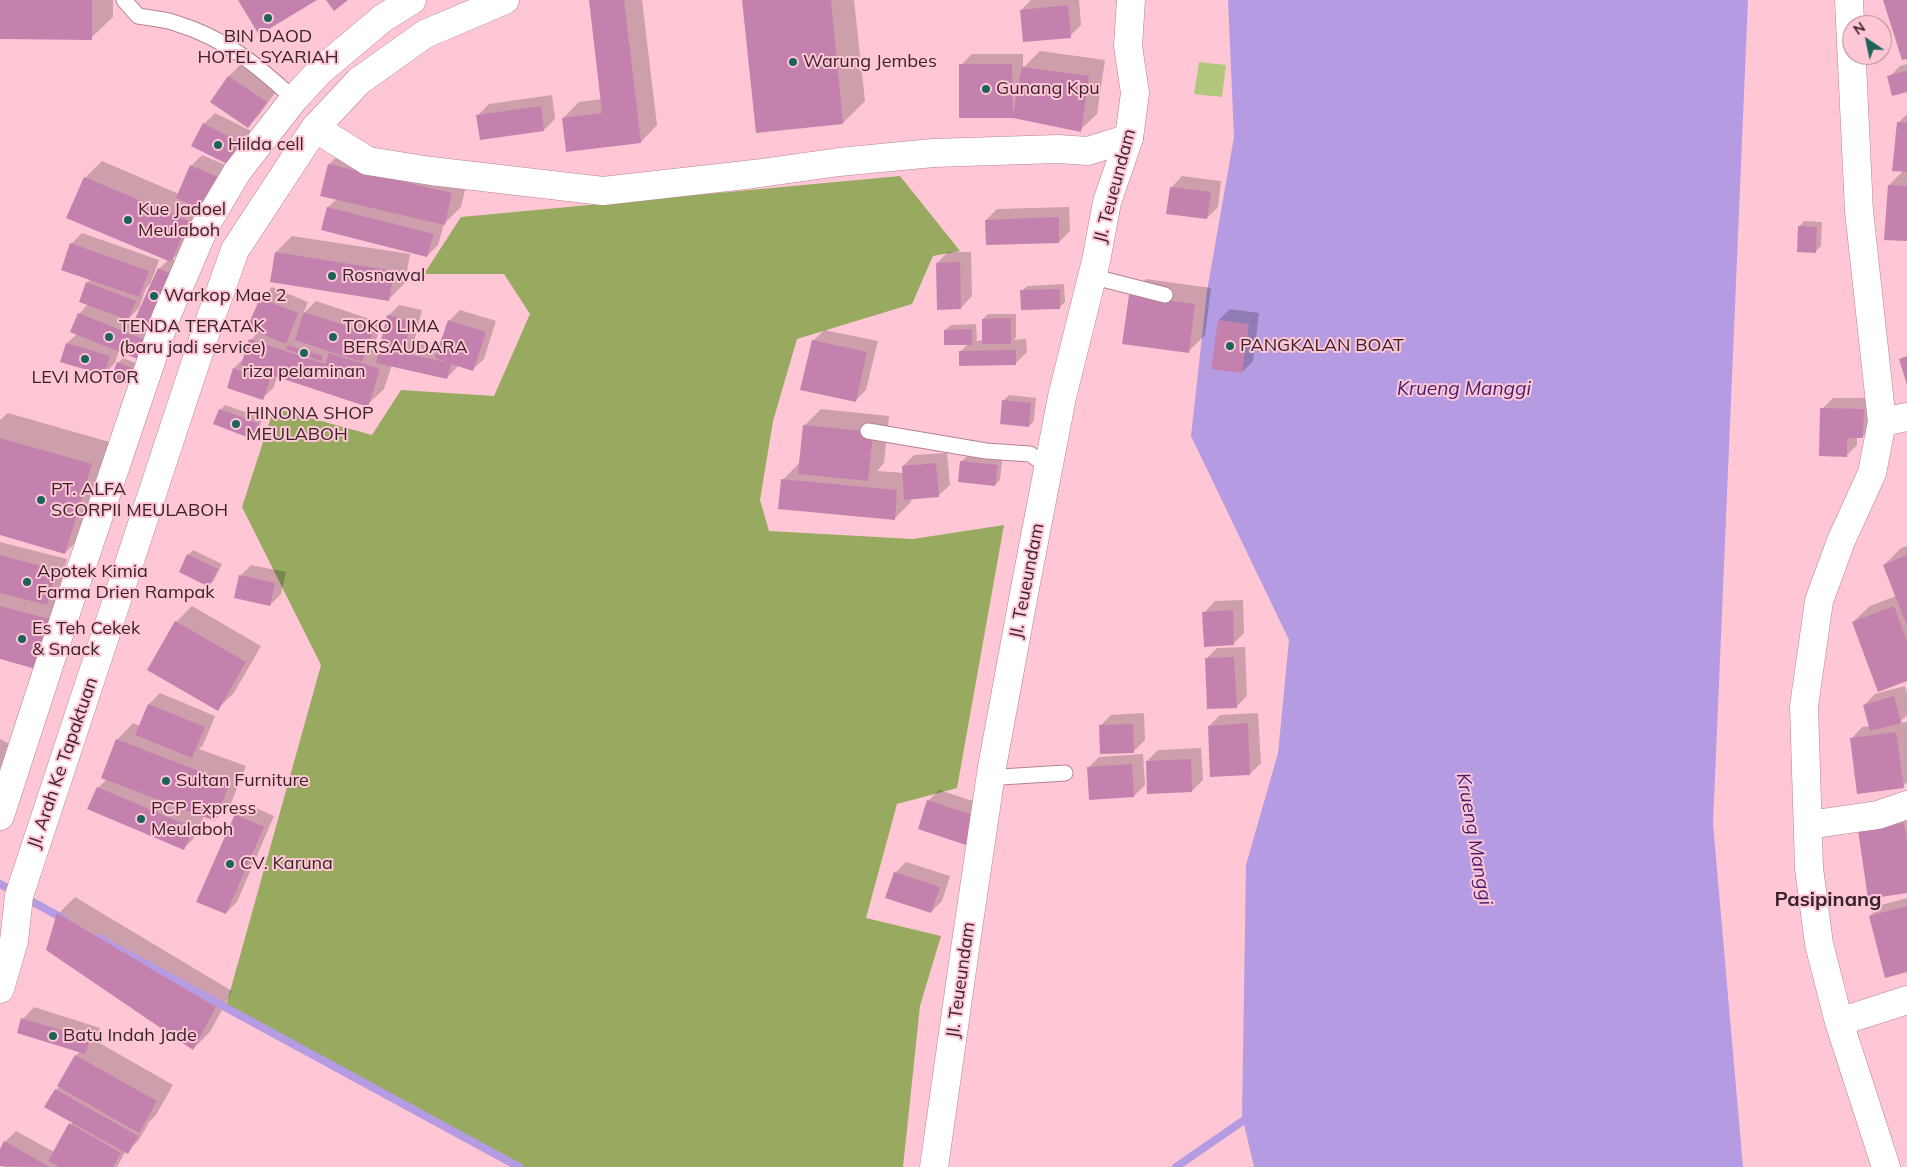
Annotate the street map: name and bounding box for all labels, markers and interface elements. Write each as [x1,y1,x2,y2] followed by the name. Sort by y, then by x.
[262,12,274,24] marker: BIN DAOD HOTEL SYARIAH
[1842,15,1892,65] north arrow
[1850,18,1869,39] text: N
[198,26,338,68] place label: BIN DAOD HOTEL SYARIAH
[803,51,937,73] place label: Warung Jembes
[787,56,799,68] marker: Warung Jembes
[996,78,1100,100] place label: Gunang Kpu
[980,83,992,95] marker: Gunang Kpu
[1089,127,1141,245] street label: JI. Teueundam
[228,134,304,156] place label: Hilda cell
[212,139,224,151] marker: Hilda cell
[138,199,226,242] place label: Kue Jadoel Meulaboh
[122,214,134,226] marker: Kue Jadoel Meulaboh
[342,265,425,287] place label: Rosnawal
[326,270,338,282] marker: Rosnawal
[164,285,287,307] place label: Warkop Mae 2
[148,290,160,302] marker: Warkop Mae 2
[119,316,267,358] place label: TENDA TERATAK (baru jadi service)
[343,316,468,358] place label: TOKO LIMA BERSAUDARA
[103,331,115,343] marker: TENDA TERATAK (baru jadi service)
[327,331,339,343] marker: TOKO LIMA BERSAUDARA
[1240,335,1404,357] place label: PANGKALAN BOAT
[1224,340,1236,352] marker: PANGKALAN BOAT
[298,347,310,359] marker: riza pelaminan
[79,353,91,365] marker: LEVI MOTOR
[242,361,366,383] place label: riza pelaminan
[31,367,139,389] place label: LEVI MOTOR
[1397,378,1531,400] water label: Krueng Manggi
[246,403,374,446] place label: HINONA SHOP MEULABOH
[230,418,242,430] marker: HINONA SHOP MEULABOH
[51,479,228,522] place label: PT. ALFA SCORPII MEULABOH
[35,494,47,506] marker: PT. ALFA SCORPII MEULABOH
[1005,521,1049,641] street label: JI. Teueundam
[37,561,215,604] place label: Apotek Kimia Farma Drien Rampak
[21,576,33,588] marker: Apotek Kimia Farma Drien Rampak
[32,618,140,660] place label: Es Teh Cekek & Snack
[16,633,28,645] marker: Es Teh Cekek & Snack
[24,674,102,852] street label: JI. Arah Ke Tapaktuan
[176,770,309,792] place label: Sultan Furniture
[1451,771,1497,907] water label: Krueng Manggi
[160,775,172,787] marker: Sultan Furniture
[151,798,256,841] place label: PCP Express Meulaboh
[135,813,147,825] marker: PCP Express Meulaboh
[240,853,333,875] place label: CV. Karuna
[224,858,236,870] marker: CV. Karuna
[1774,888,1882,912] district label: Pasipinang
[942,920,980,1040] street label: JI. Teueundam
[63,1025,197,1047] place label: Batu Indah Jade
[47,1030,59,1042] marker: Batu Indah Jade

